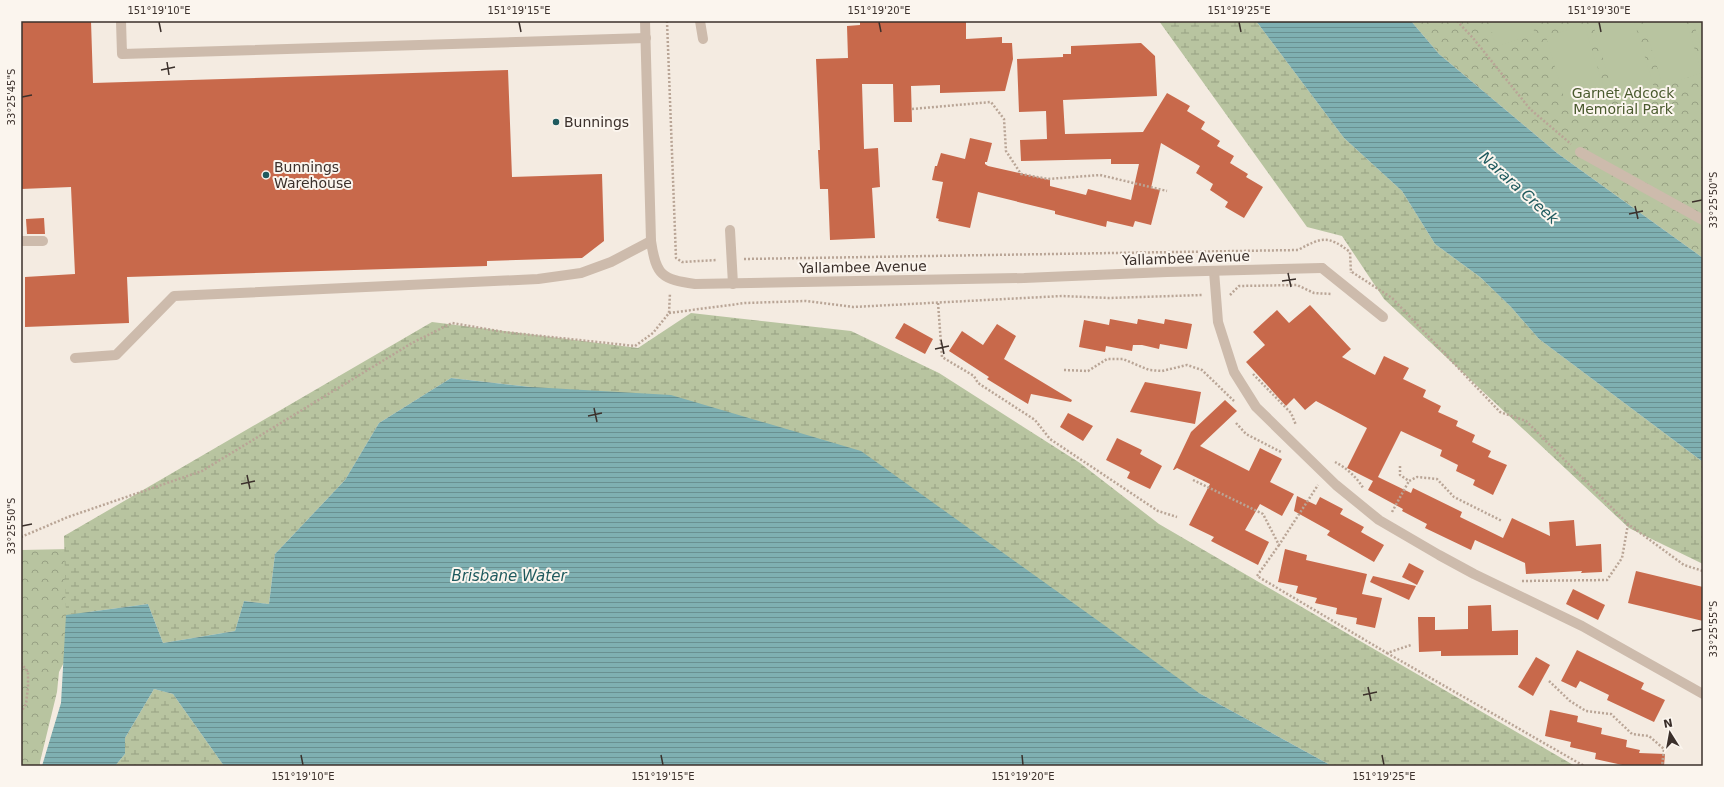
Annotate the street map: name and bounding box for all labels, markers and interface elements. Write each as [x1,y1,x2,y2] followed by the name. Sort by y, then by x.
[127,5,191,16] text: 151°19'10"E
[487,5,551,16] text: 151°19'15"E
[847,5,911,16] text: 151°19'20"E
[1207,5,1271,16] text: 151°19'25"E
[1567,5,1631,16] text: 151°19'30"E
[6,69,17,125] text: 33°25'45"S
[1572,85,1675,117] park label: Garnet Adcock Memorial Park
[564,114,629,130] place label: Bunnings
[551,117,561,127] marker: Bunnings
[1476,148,1563,229] water label: Narara Creek
[274,159,352,191] place label: Bunnings Warehouse
[261,170,271,180] marker: Bunnings Warehouse
[1708,172,1719,228] text: 33°25'50"S
[1121,248,1250,268] street label: Yallambee Avenue
[798,258,927,276] street label: Yallambee Avenue
[6,498,17,554] text: 33°25'50"S
[451,567,567,585] water label: Brisbane Water
[1708,601,1719,657] text: 33°25'55"S
[1650,713,1690,753] north arrow
[1662,716,1674,731] text: N
[271,771,335,782] text: 151°19'10"E
[631,771,695,782] text: 151°19'15"E
[991,771,1055,782] text: 151°19'20"E
[1352,771,1416,782] text: 151°19'25"E

